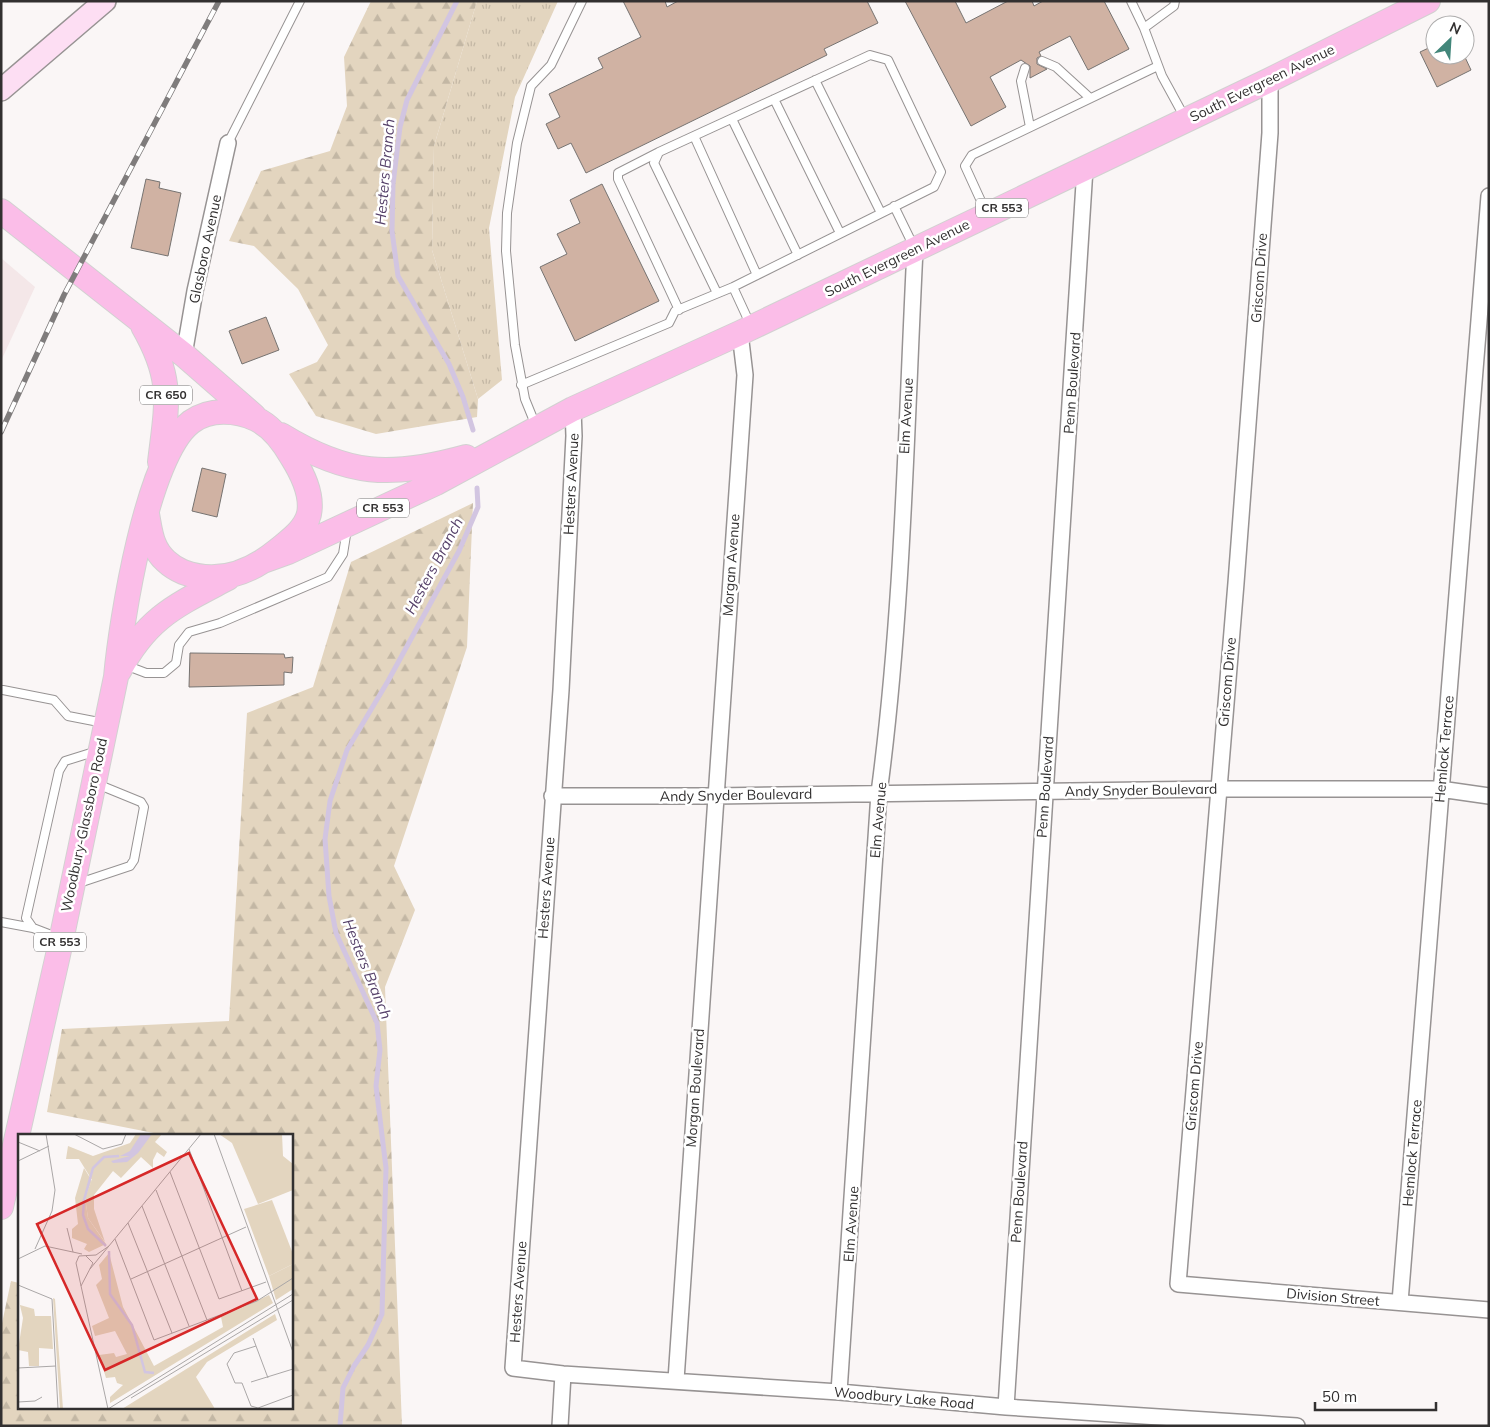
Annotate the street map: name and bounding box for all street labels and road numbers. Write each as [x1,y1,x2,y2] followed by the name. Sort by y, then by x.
[1187,40,1337,126] street label: South Evergreen Avenue
[185,193,225,305] street label: Glasboro Avenue
[976,198,1028,218] road number: CR 553
[822,215,972,301] street label: South Evergreen Avenue
[1247,232,1271,324] street label: Griscom Drive
[1059,331,1085,435] street label: Penn Boulevard
[895,377,917,455] street label: Elm Avenue
[140,386,192,404] road number: CR 650
[559,433,583,535] street label: Hesters Avenue
[357,498,409,518] road number: CR 553
[718,513,744,617] street label: Morgan Avenue
[1214,636,1240,728] street label: Griscom Drive
[1430,695,1458,803] street label: Hemlock Terrace
[1032,735,1058,839] street label: Penn Boulevard
[57,736,111,914] street label: Woodbury-Glassboro Road
[1065,780,1217,800] street label: Andy Snyder Boulevard
[866,781,890,859] street label: Elm Avenue
[660,785,812,805] street label: Andy Snyder Boulevard
[533,836,559,940] street label: Hesters Avenue
[34,932,86,952] road number: CR 553
[682,1028,708,1148] street label: Morgan Boulevard
[1181,1040,1207,1132] street label: Griscom Drive
[1398,1099,1426,1207] street label: Hemlock Terrace
[1006,1140,1032,1244] street label: Penn Boulevard
[839,1185,863,1263] street label: Elm Avenue
[505,1240,531,1344] street label: Hesters Avenue
[1286,1284,1380,1310] street label: Division Street
[833,1383,975,1413] street label: Woodbury Lake Road

